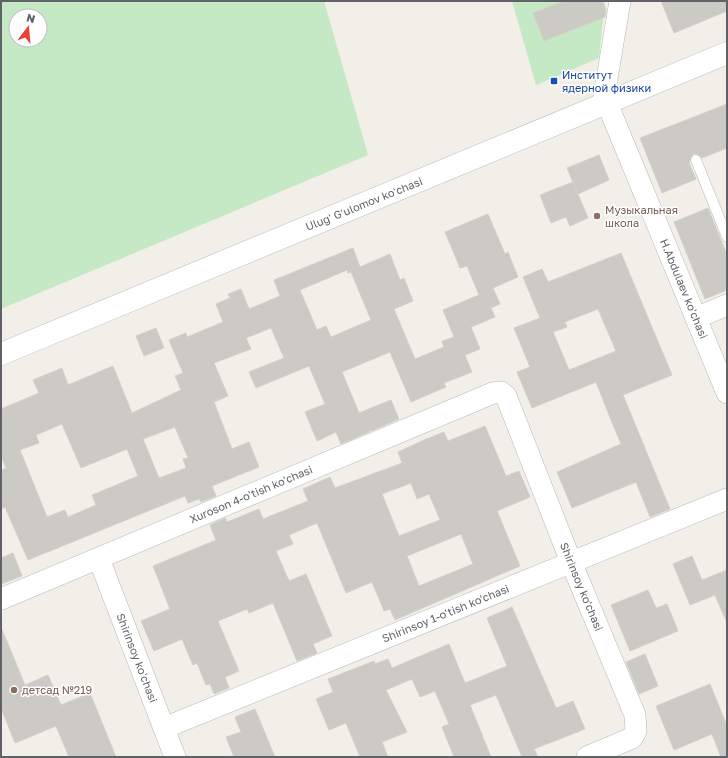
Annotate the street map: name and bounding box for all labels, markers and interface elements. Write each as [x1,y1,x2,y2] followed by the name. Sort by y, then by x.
[8,8,48,48] north arrow
[25,11,37,25] text: N
[562,68,651,94] place label: Институт ядерной физики
[549,76,559,86] marker: Институт ядерной физики
[304,174,424,233] street label: Ulugʻ Gʻulomov koʻchasi
[605,203,678,229] place label: Музыкальная школа
[592,211,602,221] marker: Музыкальная школа
[658,237,711,340] street label: H.Abdulaev ko'chasi
[187,462,314,525] street label: Xuroson 4-o'tish ko'chasi
[558,540,606,633] street label: Shirinsoy ko'chasi
[380,581,511,645] street label: Shirinsoy 1-o'tish ko'chasi
[114,611,160,704] street label: Shirinsoy ko'chasi
[22,683,92,696] place label: детсад №219
[9,685,19,695] marker: детсад №219

